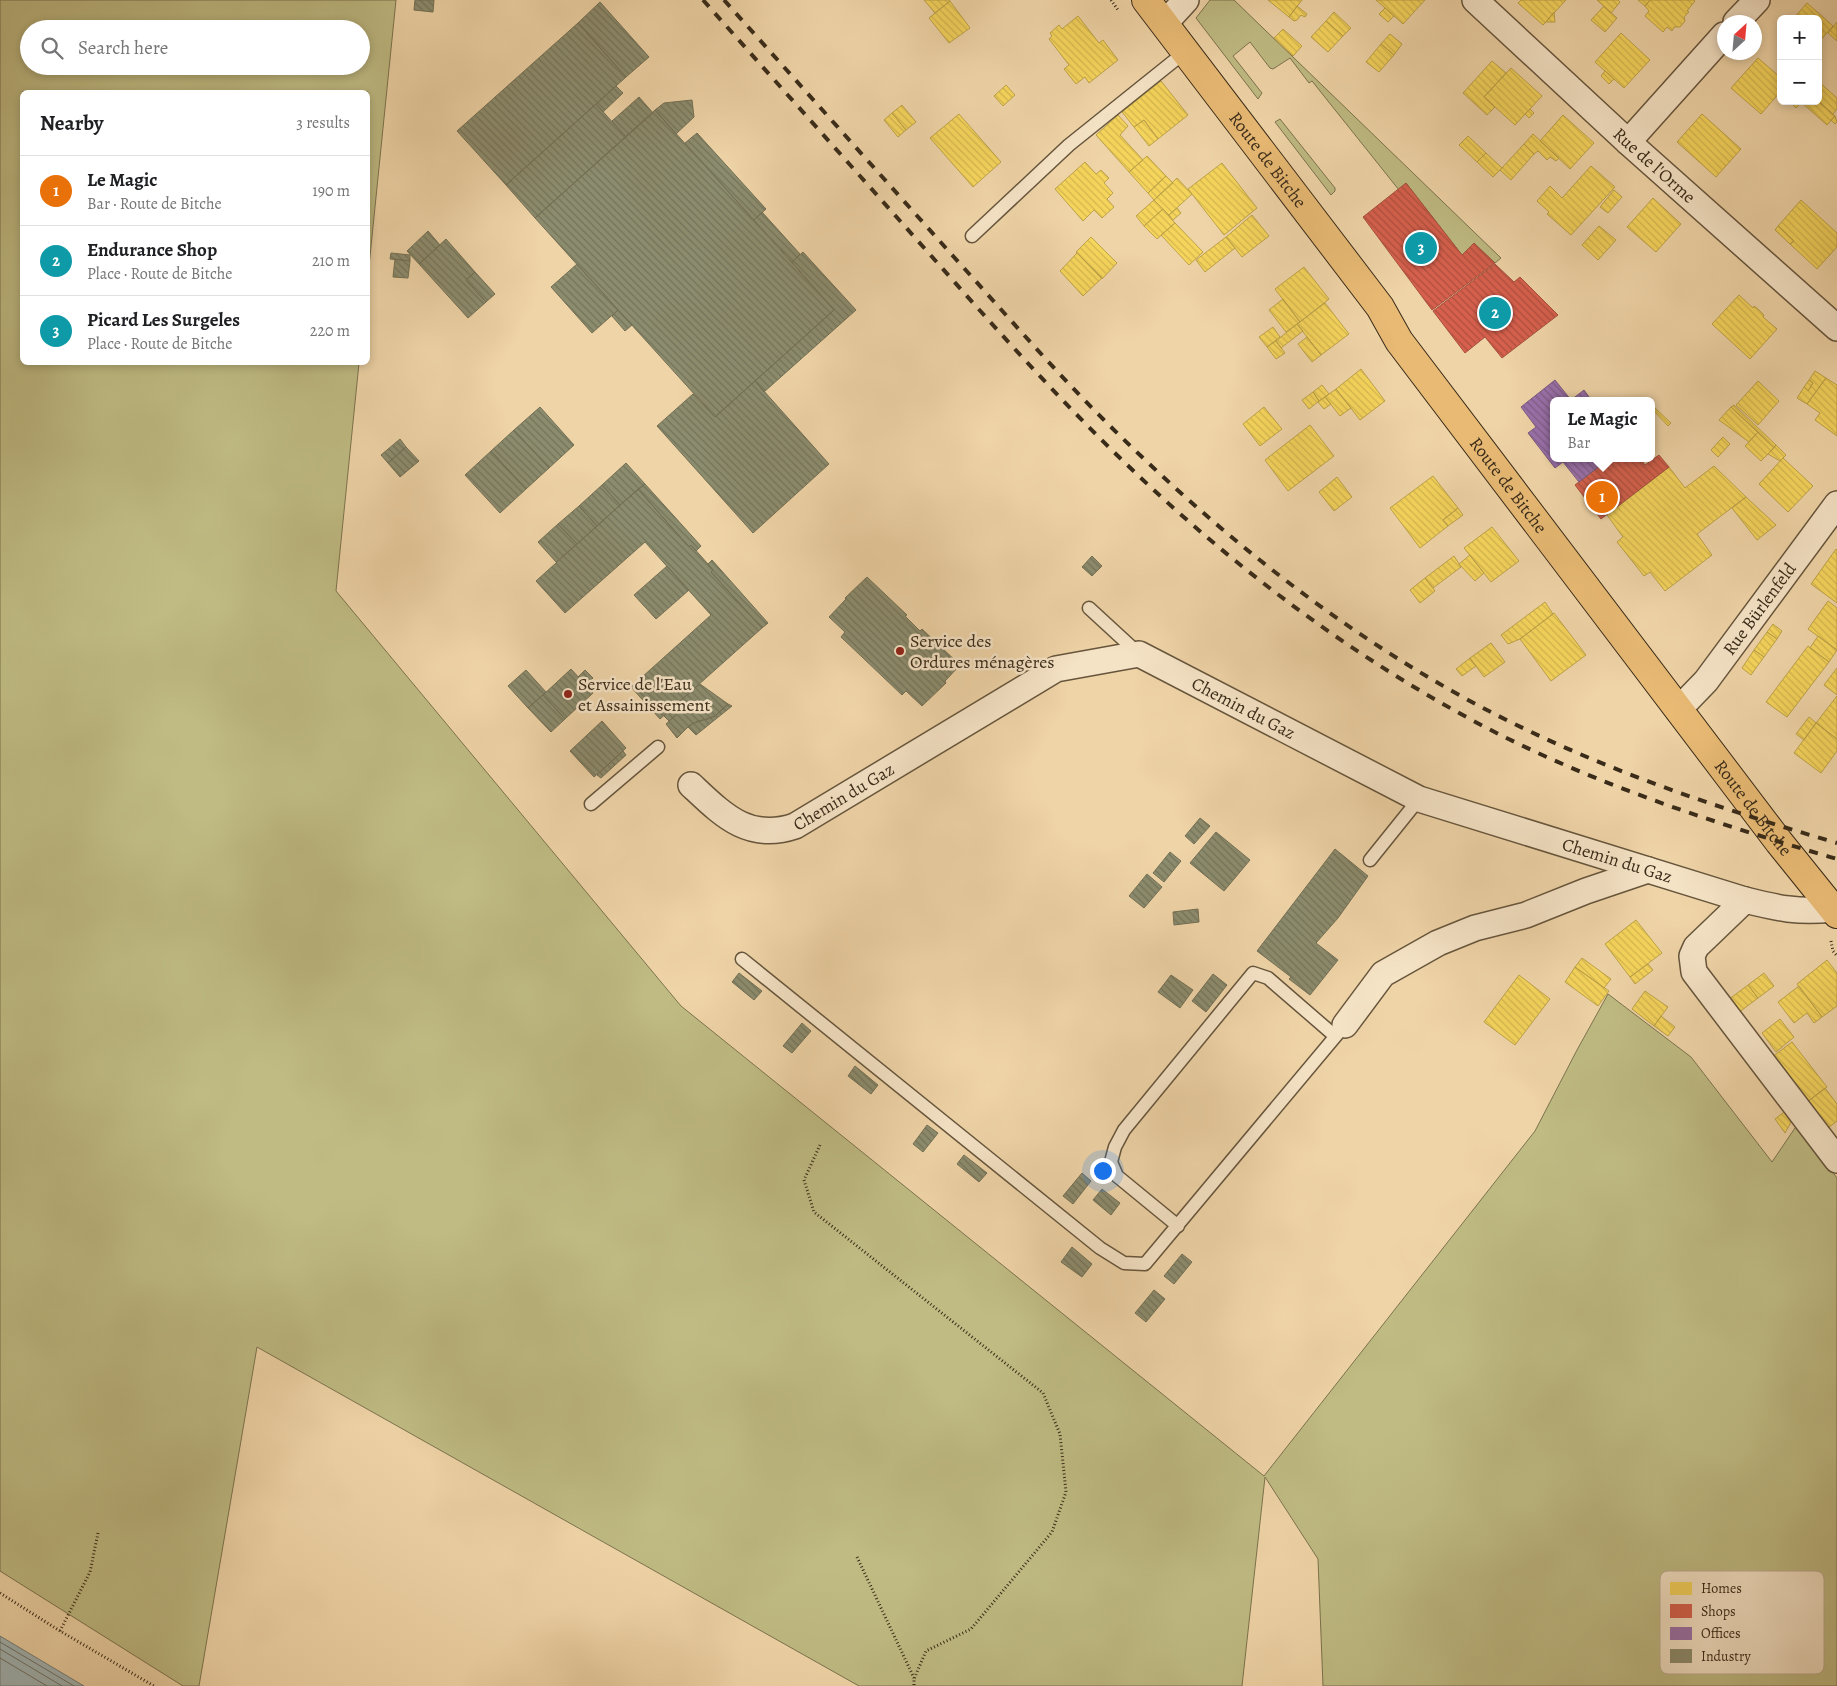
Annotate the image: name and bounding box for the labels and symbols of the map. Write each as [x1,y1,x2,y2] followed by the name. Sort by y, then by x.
[1717,15,1762,60] north arrow
[1223,107,1312,213] street label: Route de Bitche
[1608,122,1701,209] street label: Rue de l'Orme
[1405,229,1437,267] pin: 3
[1479,294,1511,332] pin: 2
[1464,432,1553,538] street label: Route de Bitche
[1586,478,1618,516] pin: 1
[1717,558,1802,660] street label: Rue Bürlenfeld
[910,629,1055,674] place label: Service des Ordures ménagères
[894,645,906,657] marker: Service des Ordures ménagères
[1187,671,1300,745] street label: Chemin du Gaz
[578,672,710,717] place label: Service de l'Eau et Assainissement
[562,688,574,700] marker: Service de l'Eau et Assainissement
[1709,755,1798,861] street label: Route de Bitche
[789,757,899,836] street label: Chemin du Gaz
[1559,832,1675,889] street label: Chemin du Gaz
[1090,1158,1116,1184] your location
[1660,1571,1824,1674] legend
[1701,1579,1742,1598] text: Homes
[1701,1602,1736,1621] text: Shops
[1701,1624,1741,1643] text: Offices
[1701,1647,1751,1666] text: Industry

